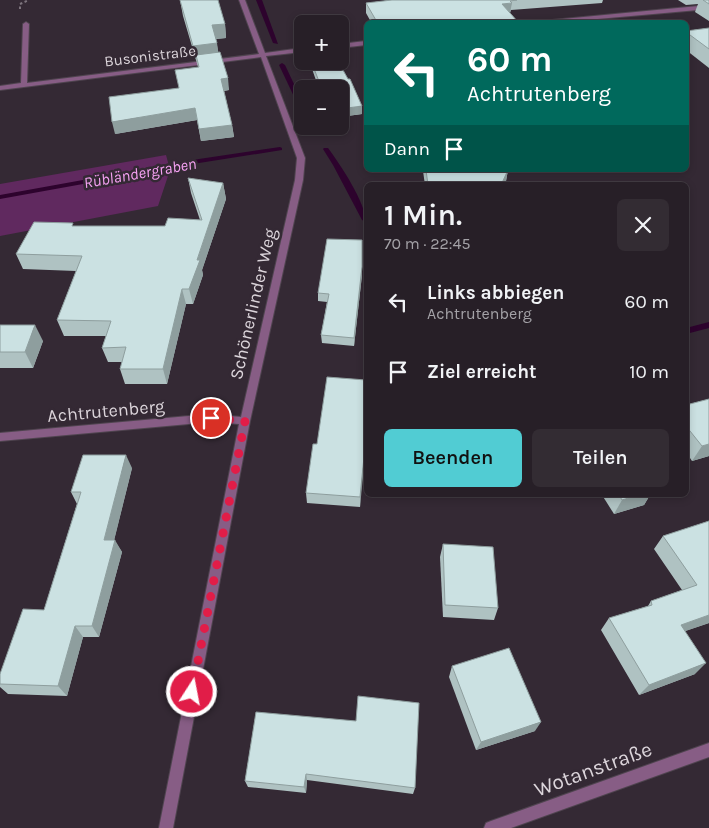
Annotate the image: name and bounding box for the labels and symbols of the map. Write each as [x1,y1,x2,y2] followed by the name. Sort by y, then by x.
[103,41,197,71] street label: Busonistraße
[82,154,198,192] water label: Rübländergraben
[225,226,281,382] street label: Schönerlinder Weg
[46,395,166,427] street label: Achtrutenberg
[190,397,232,439] pin
[165,665,217,717] position arrow
[531,737,655,801] street label: Wotanstraße

